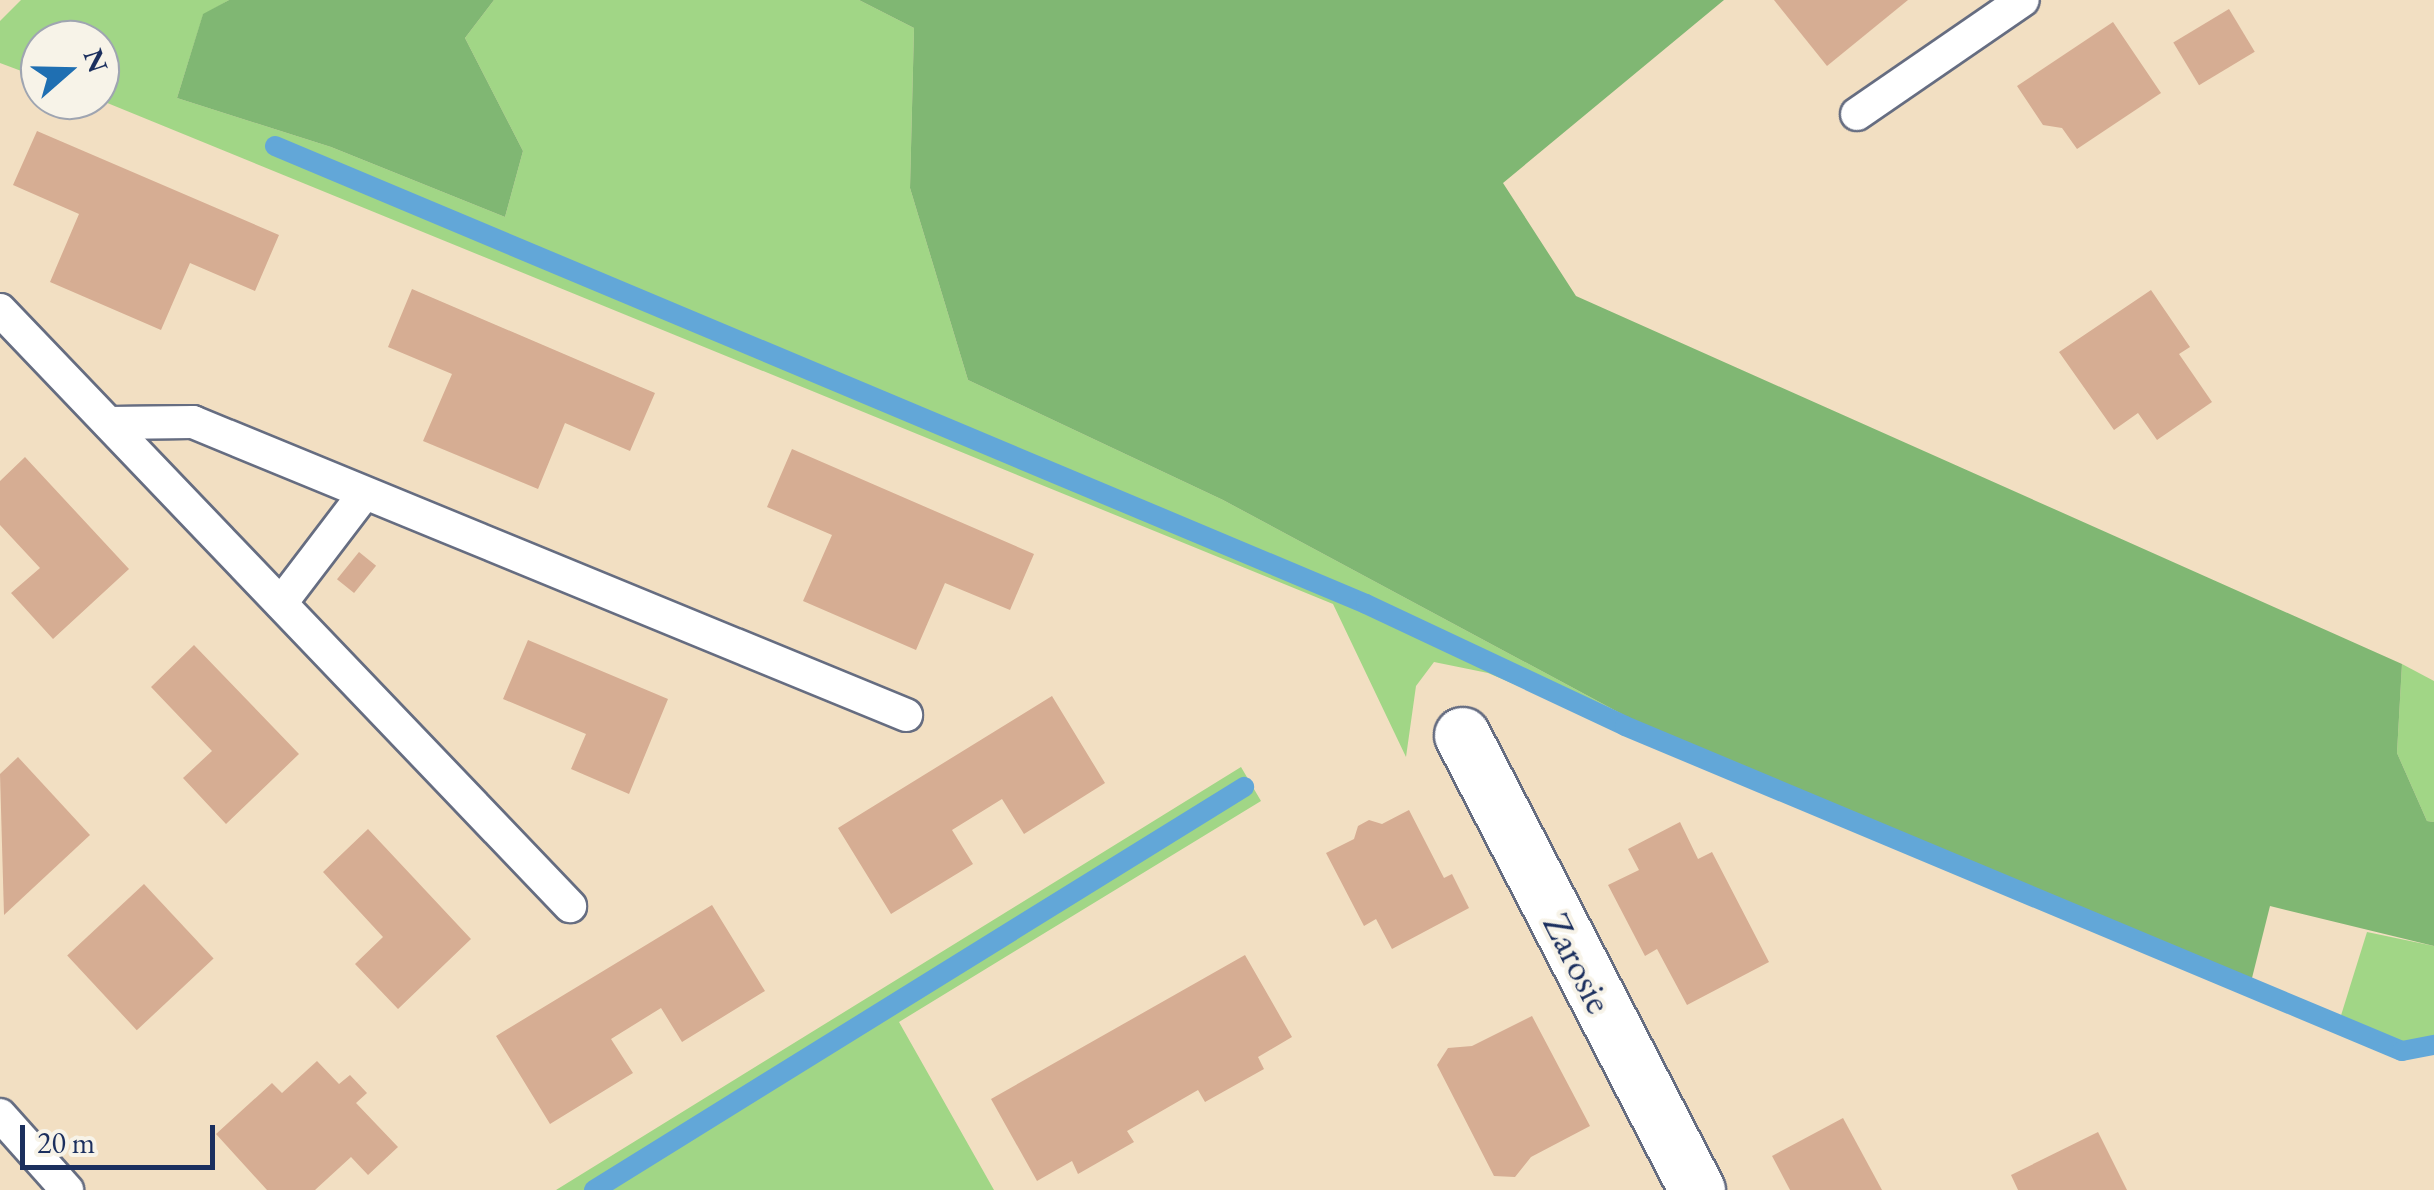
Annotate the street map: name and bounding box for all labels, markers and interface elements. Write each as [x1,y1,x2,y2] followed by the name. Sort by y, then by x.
[20,20,120,120] north arrow
[76,44,117,77] text: N
[1534,905,1622,1021] street label: Zarosie
[25,1105,220,1167] scale bar
[37,1123,95,1162] text: 20 m

